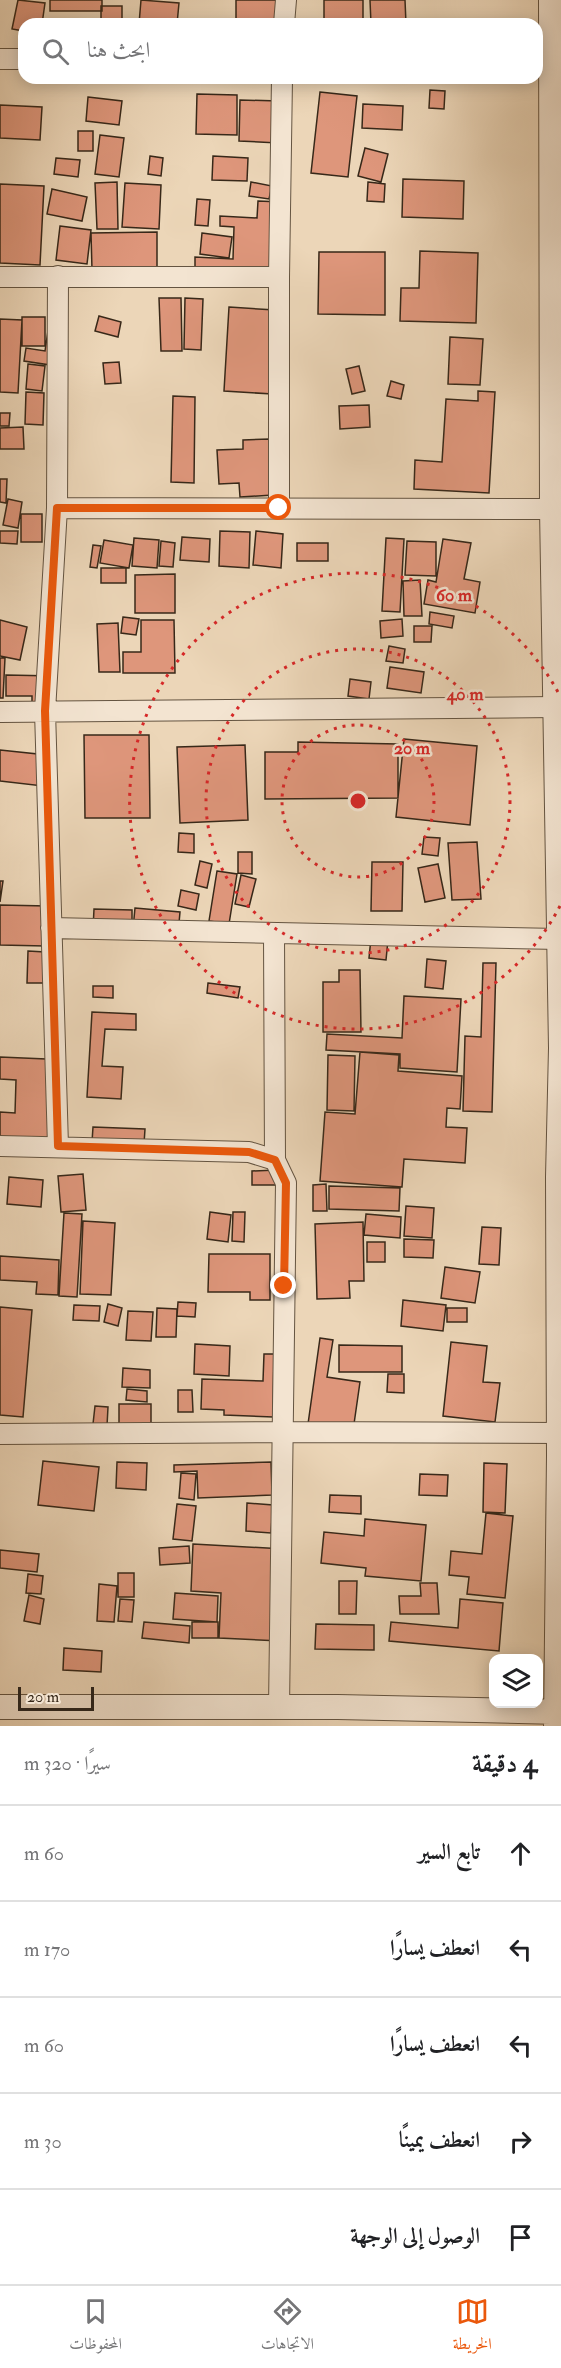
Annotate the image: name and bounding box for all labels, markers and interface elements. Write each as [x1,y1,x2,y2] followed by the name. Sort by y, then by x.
[18,18,543,84] search box
[39,35,72,68] icon: search
[87,36,150,64] text: ابحث هنا
[265,494,291,520] route start
[436,584,473,607] text: 60 m
[446,683,484,706] text: 40 m
[394,737,431,760] text: 20 m
[348,791,368,811] centre of rings
[270,1272,296,1298] route end
[489,1654,543,1708] map controls
[489,1654,543,1708] button: layers
[18,1684,94,1712] scale bar
[27,1687,59,1707] text: 20 m
[472,1748,537,1780] text: 4 دقيقة
[24,1751,111,1776] text: سيرًا · 320 m
[504,1837,537,1870] icon: ahead
[418,1838,480,1866] text: تابع السير
[24,1841,64,1866] text: 60 m
[504,1933,537,1966] icon: left
[390,1934,480,1962] text: انعطف يسارًا
[24,1937,70,1962] text: 170 m
[504,2029,537,2062] icon: left
[390,2030,480,2058] text: انعطف يسارًا
[24,2033,64,2058] text: 60 m
[504,2125,537,2158] icon: right
[399,2126,480,2154] text: انعطف يمينًا
[24,2129,62,2154] text: 30 m
[504,2221,537,2254] icon: arrive
[350,2222,480,2250] text: الوصول إلى الوجهة
[69,2295,122,2359] tab: المحفوظات
[261,2295,314,2359] tab: الاتجاهات
[453,2295,492,2359] tab: الخريطة

